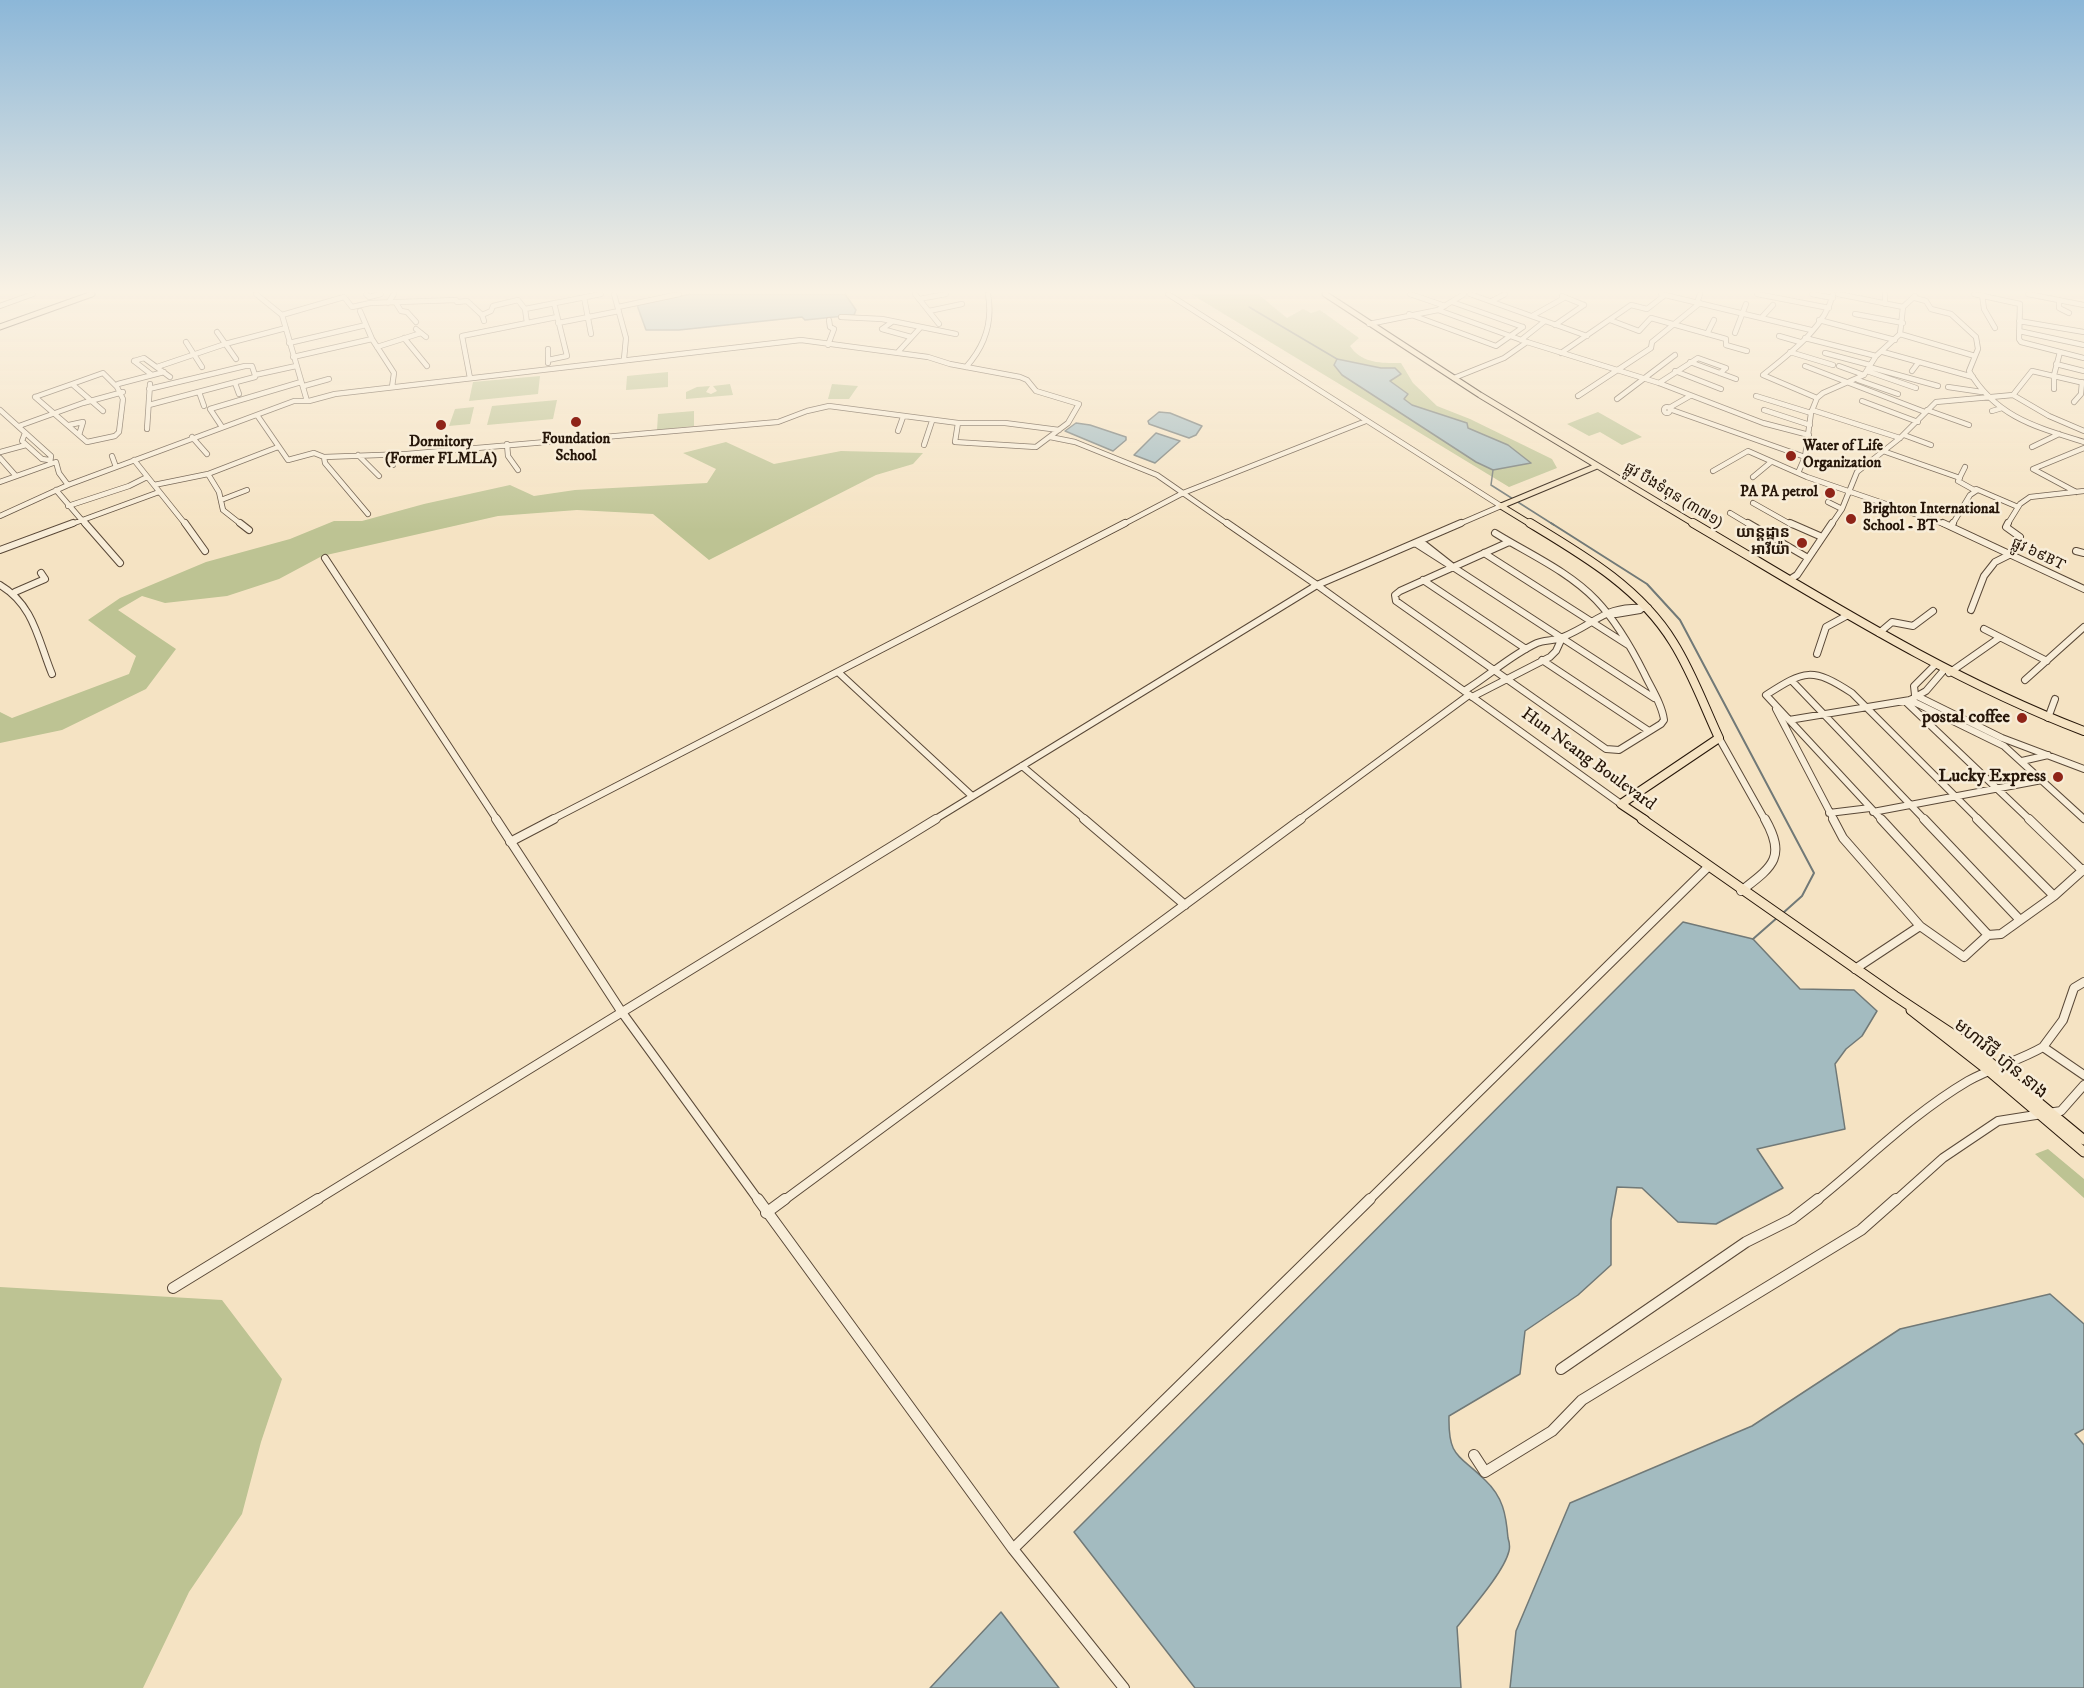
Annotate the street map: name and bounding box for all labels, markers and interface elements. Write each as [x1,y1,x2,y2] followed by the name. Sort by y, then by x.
[569,415,583,429] marker: Foundation School
[434,418,448,432] marker: Dormitory (Former FLMLA)
[542,431,610,466] place label: Foundation School
[385,434,497,469] place label: Dormitory (Former FLMLA)
[1803,438,1883,473] place label: Water of Life Organization
[1784,449,1798,463] marker: Water of Life Organization
[1620,459,1726,533] street label: ផ្លូវ បឹងទំពុន (៣៧១)
[1740,484,1818,502] place label: PA PA petrol
[1823,486,1837,500] marker: PA PA petrol
[1863,501,2000,536] place label: Brighton International School - BT
[1844,512,1858,526] marker: Brighton International School - BT
[1736,525,1790,560] place label: យាន្ដដ្ឋាន អារីយ៉ា
[2008,535,2068,575] street label: ផ្លូវ ៦៩BT
[1795,536,1809,550] marker: យាន្ដដ្ឋាន អារីយ៉ា
[1516,704,1660,816] street label: Hun Neang Boulevard
[1922,707,2010,729] place label: postal coffee
[2015,711,2029,725] marker: postal coffee
[1939,766,2046,788] place label: Lucky Express
[2051,770,2065,784] marker: Lucky Express
[1949,1016,2051,1104] street label: មហាវិថី ហ៊ុន នាង

